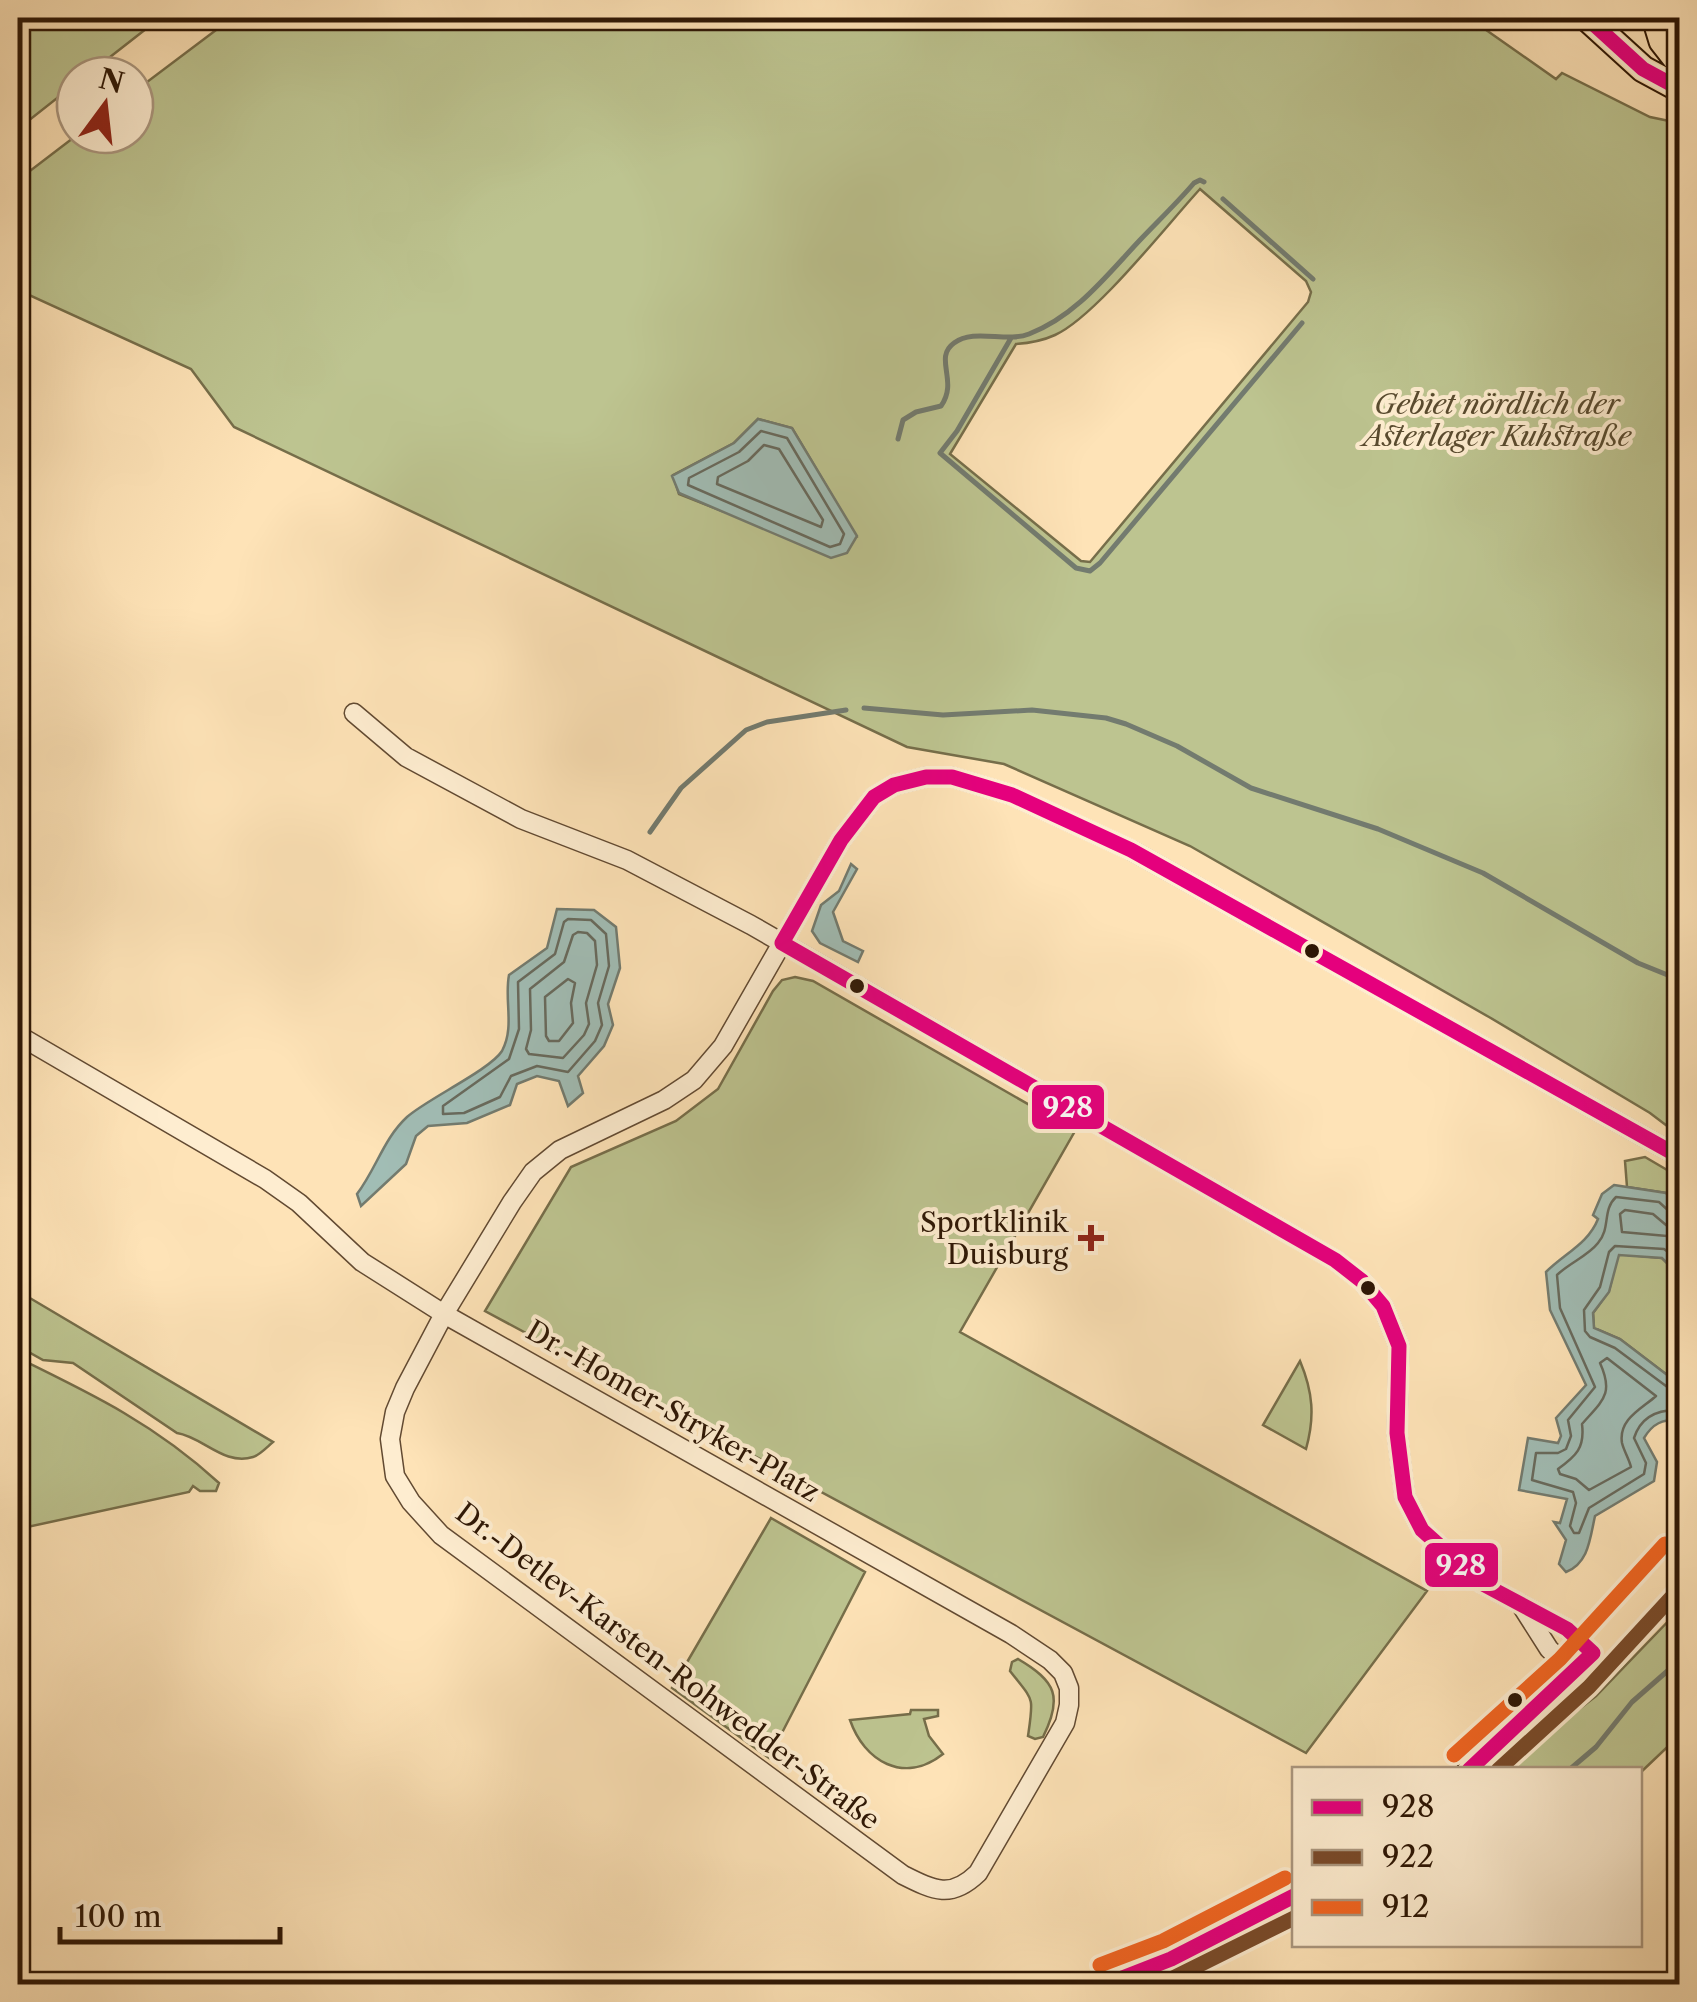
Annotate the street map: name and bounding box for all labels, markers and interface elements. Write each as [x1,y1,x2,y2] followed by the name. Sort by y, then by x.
[55,55,155,155] north arrow
[95,61,128,100] text: N
[1359,387,1633,453] park label: Gebiet nördlich der Asterlager Kuhstraße
[1302,941,1322,961] unlabelled marker
[847,976,867,996] unlabelled marker
[1030,1083,1106,1131] line badge: 928
[1043,1090,1093,1124] text: 928
[920,1205,1070,1271] place label: Sportklinik Duisburg
[1078,1225,1104,1251] marker: Sportklinik Duisburg
[1358,1278,1378,1298] unlabelled marker
[520,1313,826,1509] street label: Dr.-Homer-Stryker-Platz
[449,1495,887,1837] street label: Dr.-Detlev-Karsten-Rohwedder-Straße
[1423,1541,1500,1589] line badge: 928
[1436,1548,1486,1582] text: 928
[1505,1690,1525,1710] unlabelled marker
[1292,1767,1642,1947] legend
[1382,1788,1435,1825] text: 928
[1382,1838,1434,1875] text: 922
[60,1882,280,1944] scale bar
[1382,1888,1429,1925] text: 912
[75,1898,162,1935] text: 100 m

